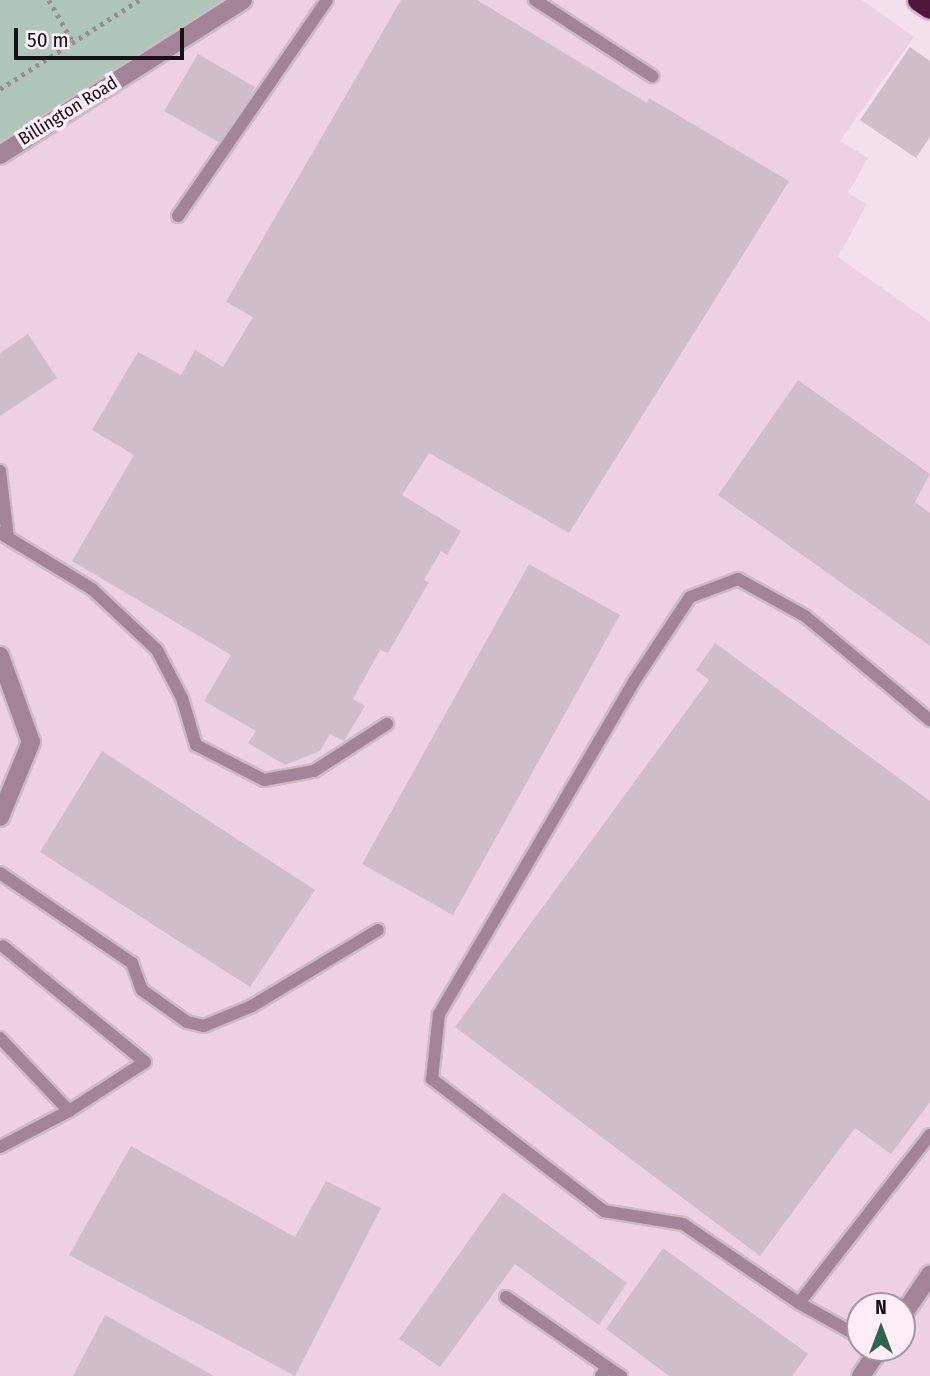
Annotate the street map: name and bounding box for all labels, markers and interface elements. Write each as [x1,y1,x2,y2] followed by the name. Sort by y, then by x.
[18,14,187,58] scale bar
[27,27,69,53] text: 50 m
[15,72,121,150] street label: Billington Road
[846,1292,916,1362] north arrow
[875,1296,887,1319] text: N

